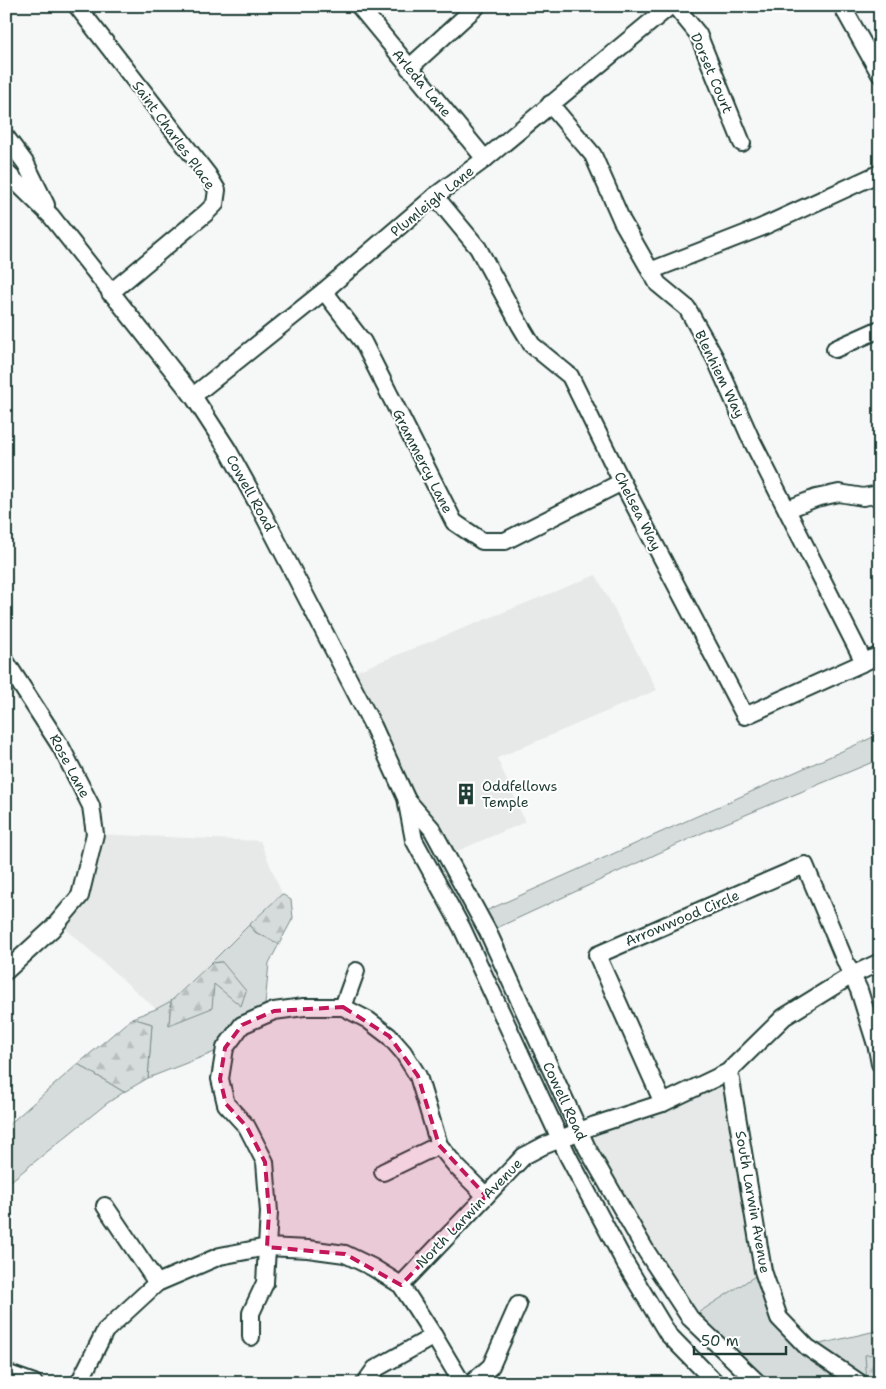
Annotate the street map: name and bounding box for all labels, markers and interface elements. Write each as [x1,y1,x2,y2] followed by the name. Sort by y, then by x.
[687,30,737,116] street label: Dorset Court
[388,45,456,121] street label: Arleda Lane
[128,77,220,193] street label: Saint Charles Place
[386,162,478,240] street label: Plumleigh Lane
[691,327,749,421] street label: Blenhiem Way
[389,406,457,516] street label: Grammercy Lane
[223,452,279,535] street label: Cowell Road
[610,468,666,554] street label: Chelsea Way
[46,731,94,801] street label: Rose Lane
[482,777,557,811] place label: Oddfellows Temple
[453,781,479,807] building icon: Oddfellows Temple
[622,886,742,950] street label: Arrowwood Circle
[539,1059,591,1143] street label: Cowell Road
[732,1129,774,1275] street label: South Larwin Avenue
[412,1154,526,1272] street label: North Larwin Avenue
[694,1324,786,1356] scale bar
[701,1331,739,1351] text: 50 m

